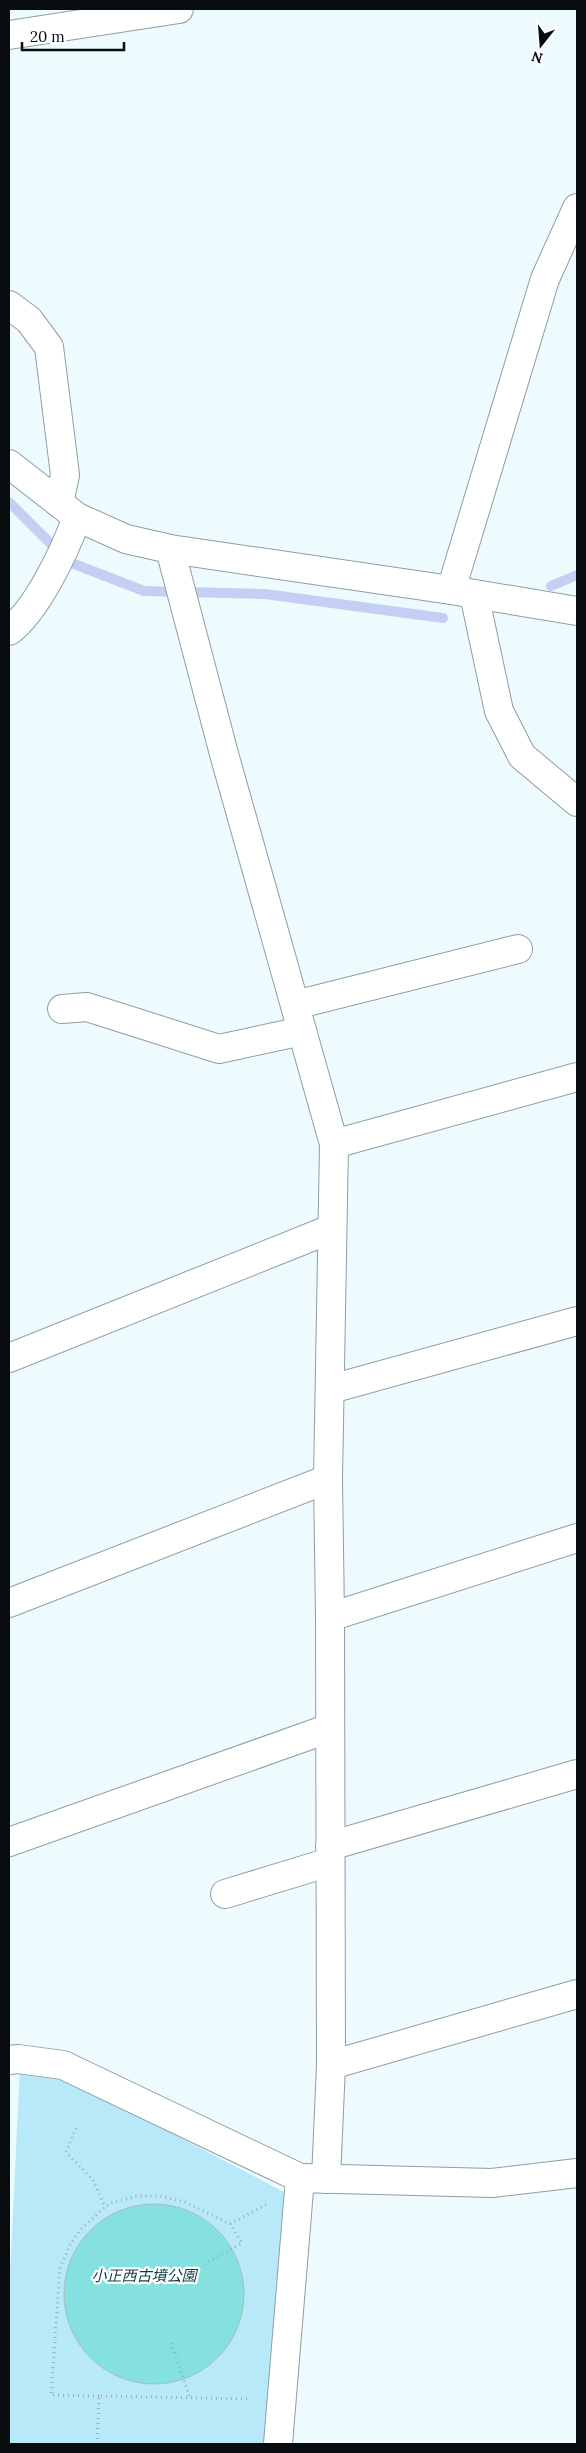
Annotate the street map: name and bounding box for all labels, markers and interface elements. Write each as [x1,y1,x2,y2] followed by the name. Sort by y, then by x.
[22,20,125,52] scale bar
[516,20,566,70] north arrow
[30,27,65,46] text: 20 m
[529,47,545,68] text: N
[91,2266,198,2285] park label: 小正西古墳公園

